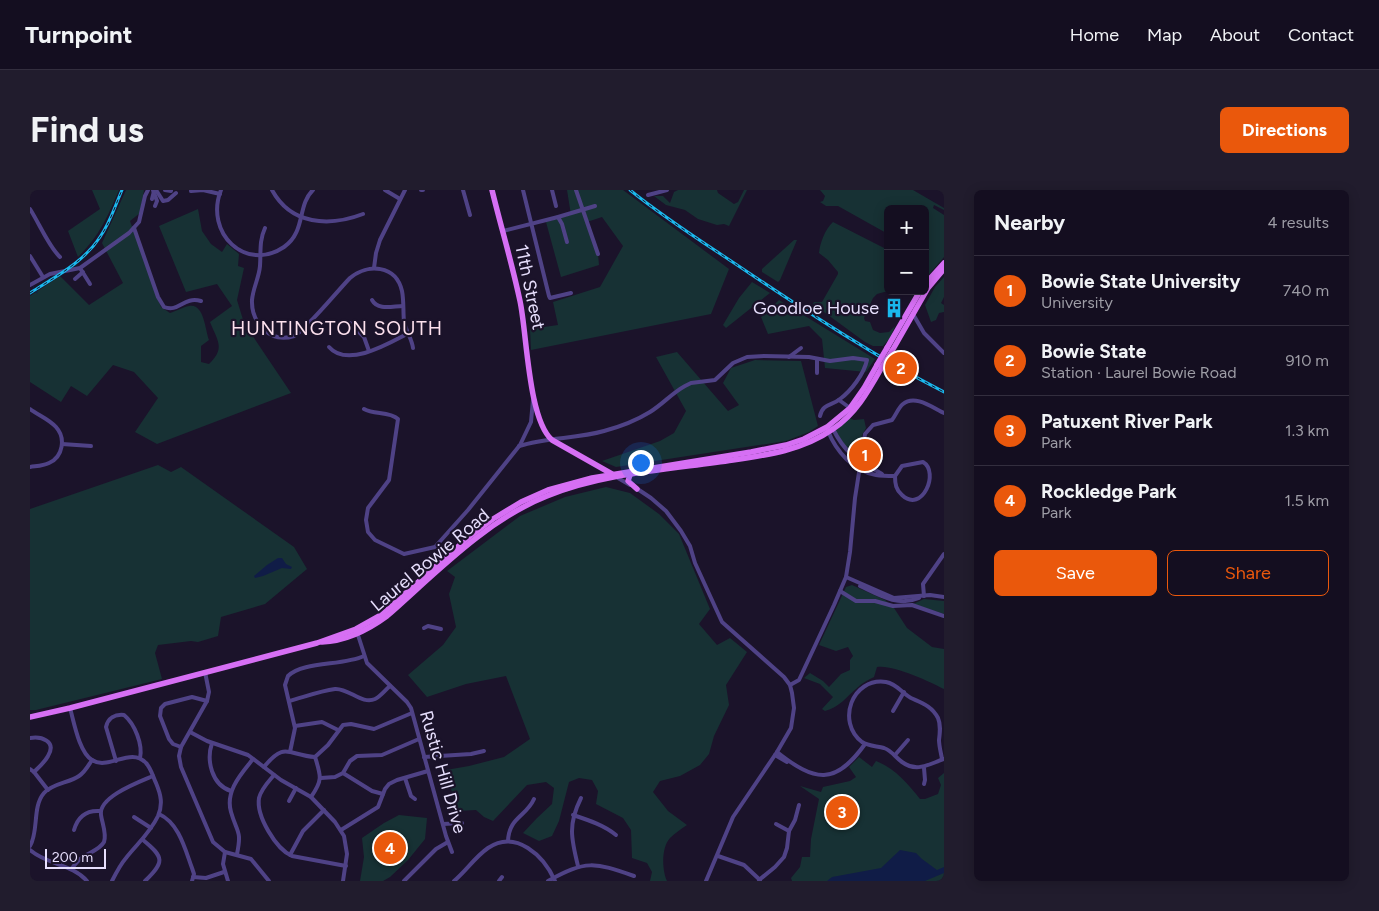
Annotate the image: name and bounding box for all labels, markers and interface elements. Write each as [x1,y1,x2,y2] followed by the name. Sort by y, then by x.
[25,20,132,49] text: Turnpoint
[1070,24,1119,46] text: Home
[1147,24,1182,46] text: Map
[1210,24,1260,46] text: About
[1288,24,1354,46] text: Contact
[1220,107,1349,153] button: Directions
[30,109,144,151] text: Find us
[884,205,929,295] map controls
[884,205,929,250] button: +
[994,210,1065,235] text: Nearby
[1268,213,1329,232] text: 4 results
[510,242,550,332] street label: 11th Street
[884,250,929,295] button: −
[1041,270,1240,293] text: Bowie State University
[1007,281,1013,300] text: 1
[1283,281,1329,300] text: 740 m
[1041,293,1113,312] text: University
[753,297,879,319] place label: Goodloe House
[883,297,905,319] building icon: Goodloe House
[231,317,443,340] district label: HUNTINGTON SOUTH
[1041,340,1146,363] text: Bowie State
[885,349,917,387] pin: 2
[1005,351,1015,370] text: 2
[1286,351,1329,370] text: 910 m
[1041,363,1237,382] text: Station · Laurel Bowie Road
[1041,410,1213,433] text: Patuxent River Park
[1006,421,1014,440] text: 3
[1285,421,1329,440] text: 1.3 km
[1041,433,1071,452] text: Park
[849,436,881,474] pin: 1
[628,450,654,476] your location
[1041,480,1177,503] text: Rockledge Park
[1005,491,1015,510] text: 4
[1285,491,1329,510] text: 1.5 km
[1041,503,1071,522] text: Park
[366,504,494,616] street label: Laurel Bowie Road
[994,550,1157,596] button: Save
[1167,550,1329,596] button: Share
[415,708,471,836] street label: Rustic Hill Drive
[826,793,858,831] pin: 3
[374,829,406,867] pin: 4
[45,846,106,869] scale bar
[52,849,93,866] text: 200 m

